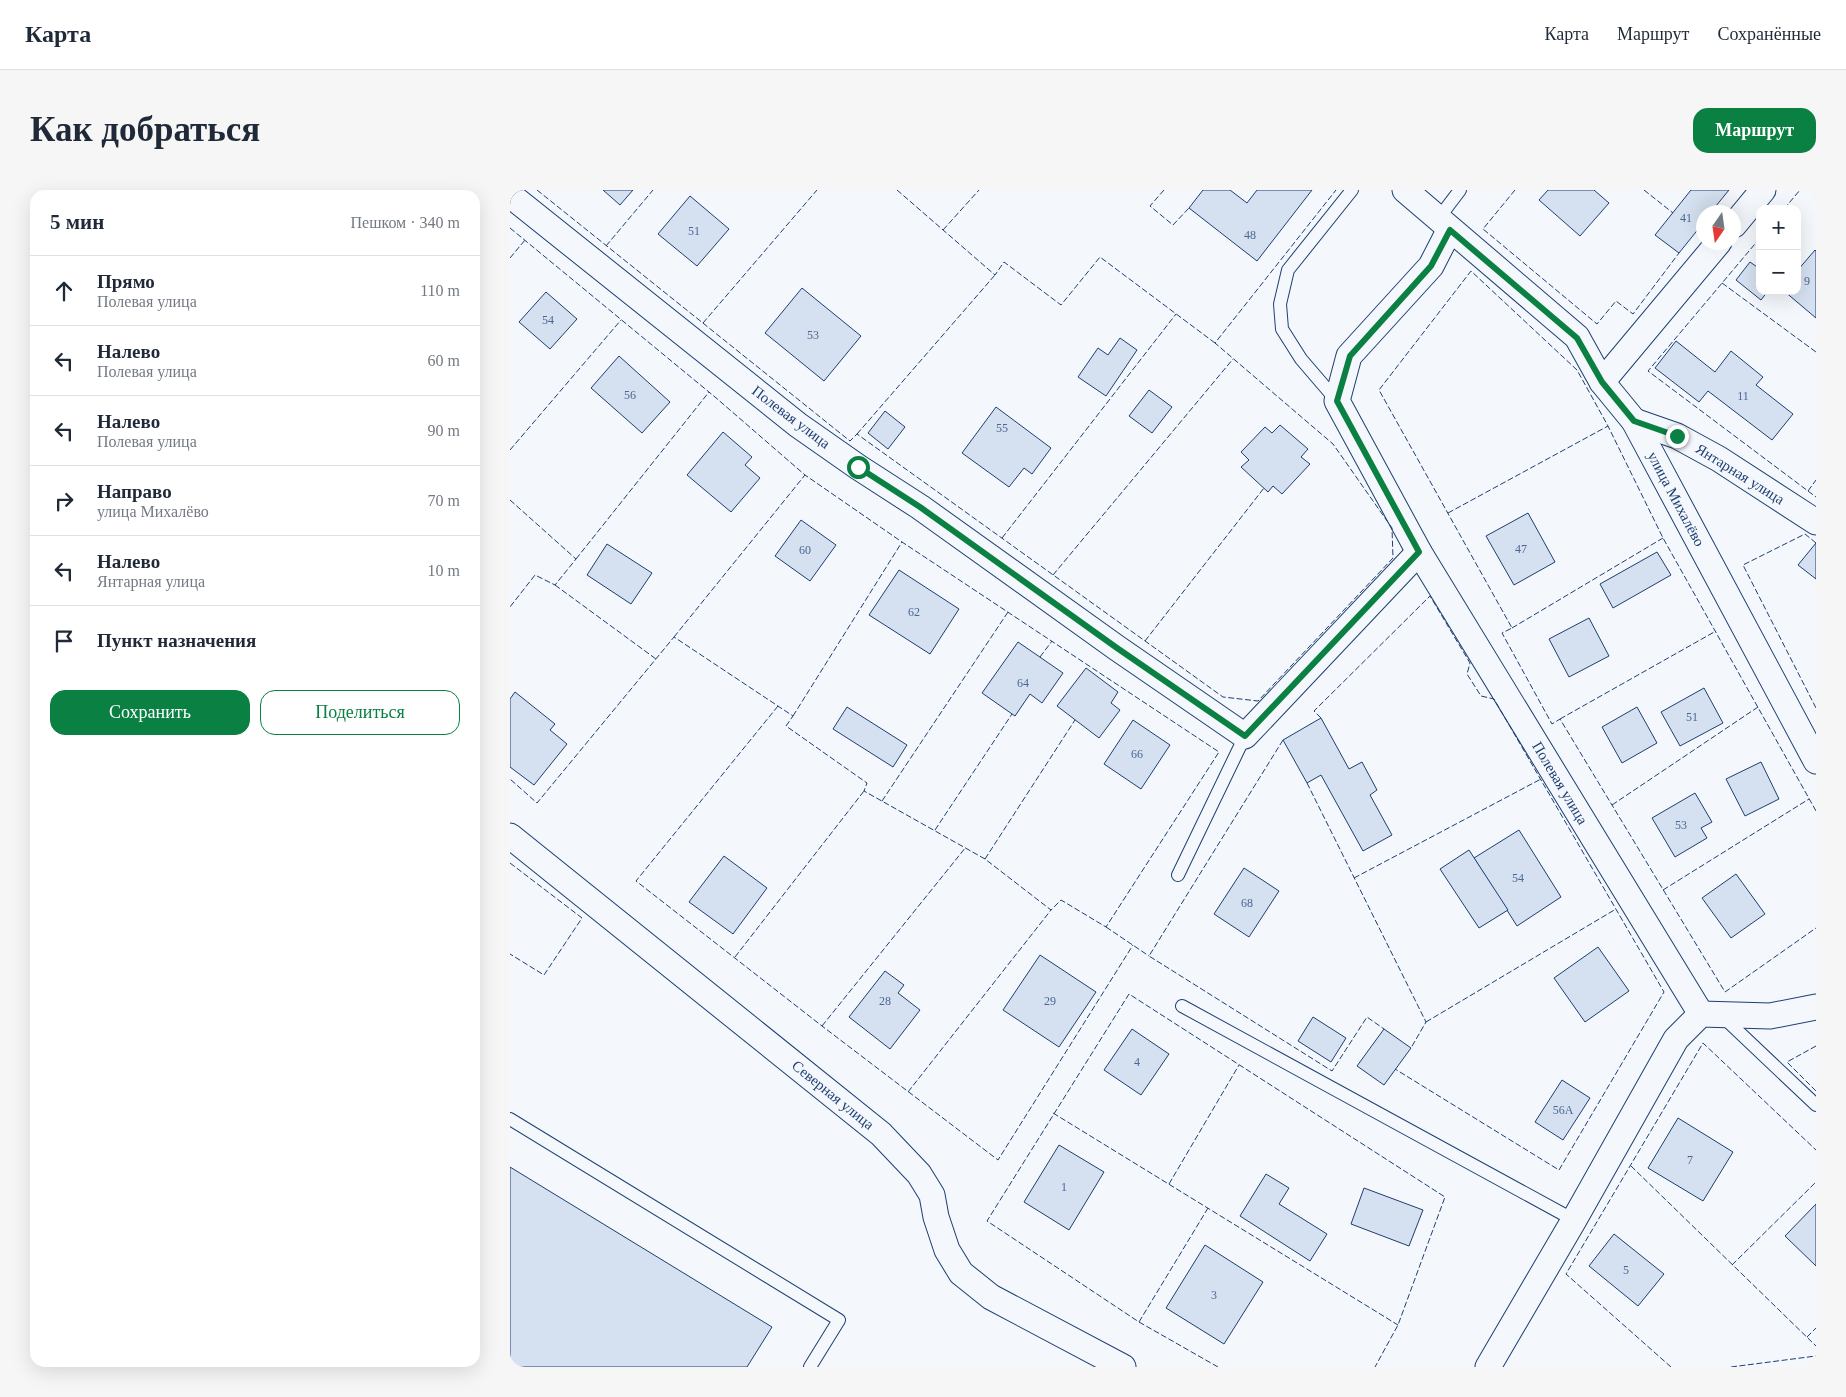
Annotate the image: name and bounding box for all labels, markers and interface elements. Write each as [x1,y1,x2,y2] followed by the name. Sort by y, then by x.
[25,21,91,47] text: Карта
[1544,24,1589,44] text: Карта
[1617,24,1689,44] text: Маршрут
[1717,24,1821,44] text: Сохранённые
[1693,108,1816,153] button: Маршрут
[30,110,260,149] text: Как добраться
[1696,205,1741,250] north arrow
[1756,205,1801,295] map controls
[1756,205,1801,250] button: +
[50,210,104,234] text: 5 мин
[1680,211,1692,225] house number: 41
[350,214,460,231] text: Пешком · 340 m
[688,224,700,238] house number: 51
[1244,228,1256,242] house number: 48
[1756,250,1801,295] button: −
[97,271,155,292] text: Прямо
[1804,274,1810,288] house number: 9
[50,277,78,305] icon: ahead
[420,282,460,299] text: 110 m
[97,293,197,310] text: Полевая улица
[542,313,554,327] house number: 54
[807,328,819,342] house number: 53
[97,341,160,362] text: Налево
[50,347,78,375] icon: left
[428,352,460,369] text: 60 m
[97,363,197,380] text: Полевая улица
[749,382,833,452] street label: Полевая улица
[624,388,636,402] house number: 56
[1737,389,1749,403] house number: 11
[97,411,160,432] text: Налево
[50,417,78,445] icon: left
[996,421,1008,435] house number: 55
[428,422,460,439] text: 90 m
[1666,425,1689,448] route end
[97,433,197,450] text: Полевая улица
[1693,440,1787,508] street label: Янтарная улица
[1644,449,1708,549] street label: улица Михалёво
[847,456,870,479] route start
[97,481,172,502] text: Направо
[50,487,78,515] icon: right
[428,492,460,509] text: 70 m
[97,503,209,520] text: улица Михалёво
[1515,542,1527,556] house number: 47
[799,543,811,557] house number: 60
[97,551,160,572] text: Налево
[50,557,78,585] icon: left
[428,562,460,579] text: 10 m
[97,573,205,590] text: Янтарная улица
[908,605,920,619] house number: 62
[50,627,78,655] icon: arrive
[97,630,256,651] text: Пункт назначения
[1017,676,1029,690] house number: 64
[50,690,250,735] button: Сохранить
[260,690,460,735] button: Поделиться
[1686,710,1698,724] house number: 51
[1529,739,1591,827] street label: Полевая улица
[1131,747,1143,761] house number: 66
[1675,818,1687,832] house number: 53
[1512,871,1524,885] house number: 54
[1241,896,1253,910] house number: 68
[879,994,891,1008] house number: 28
[1044,994,1056,1008] house number: 29
[1134,1055,1140,1069] house number: 4
[789,1057,877,1133] street label: Северная улица
[1553,1103,1574,1117] house number: 56А
[1687,1153,1693,1167] house number: 7
[1061,1180,1067,1194] house number: 1
[1623,1263,1629,1277] house number: 5
[1211,1288,1217,1302] house number: 3

